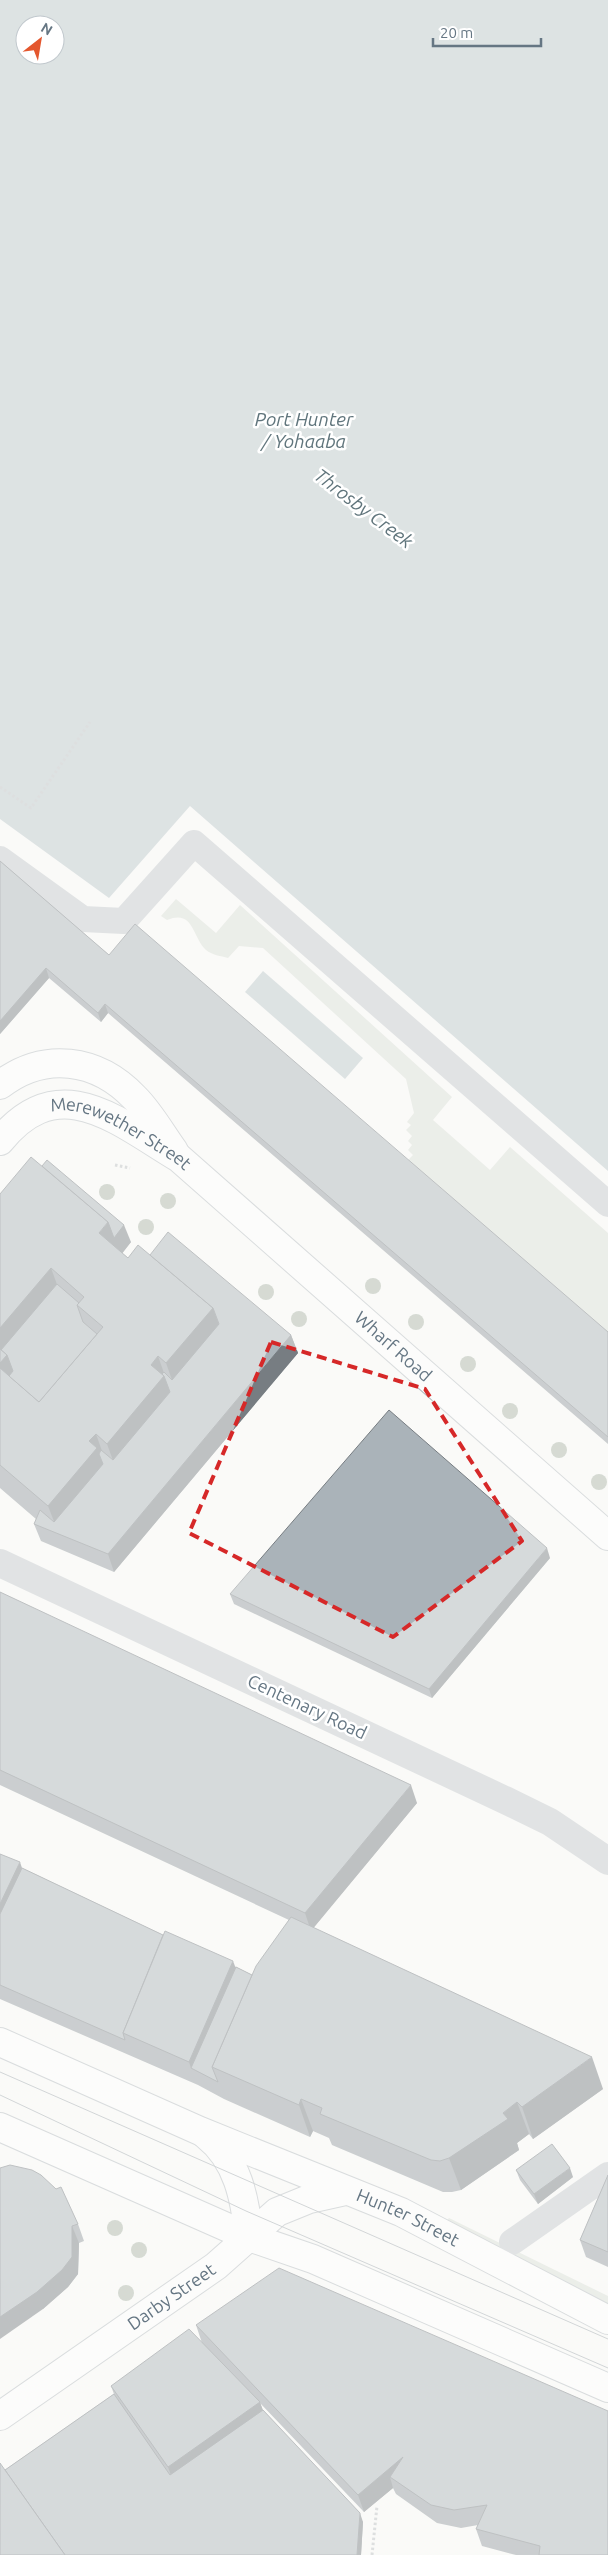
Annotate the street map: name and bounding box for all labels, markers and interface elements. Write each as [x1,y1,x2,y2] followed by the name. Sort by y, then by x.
[15,15,65,65] north arrow
[433,15,540,47] scale bar
[38,19,55,38] text: N
[440,24,473,41] text: 20 m
[255,408,354,452] water label: Port Hunter / Yohaaba
[310,464,418,552] water label: Throsby Creek
[49,1093,196,1173] street label: Merewether Street
[351,1307,436,1385] street label: Wharf Road
[245,1670,370,1742] street label: Centenary Road
[354,2184,463,2250] street label: Hunter Street
[123,2259,219,2333] street label: Darby Street

